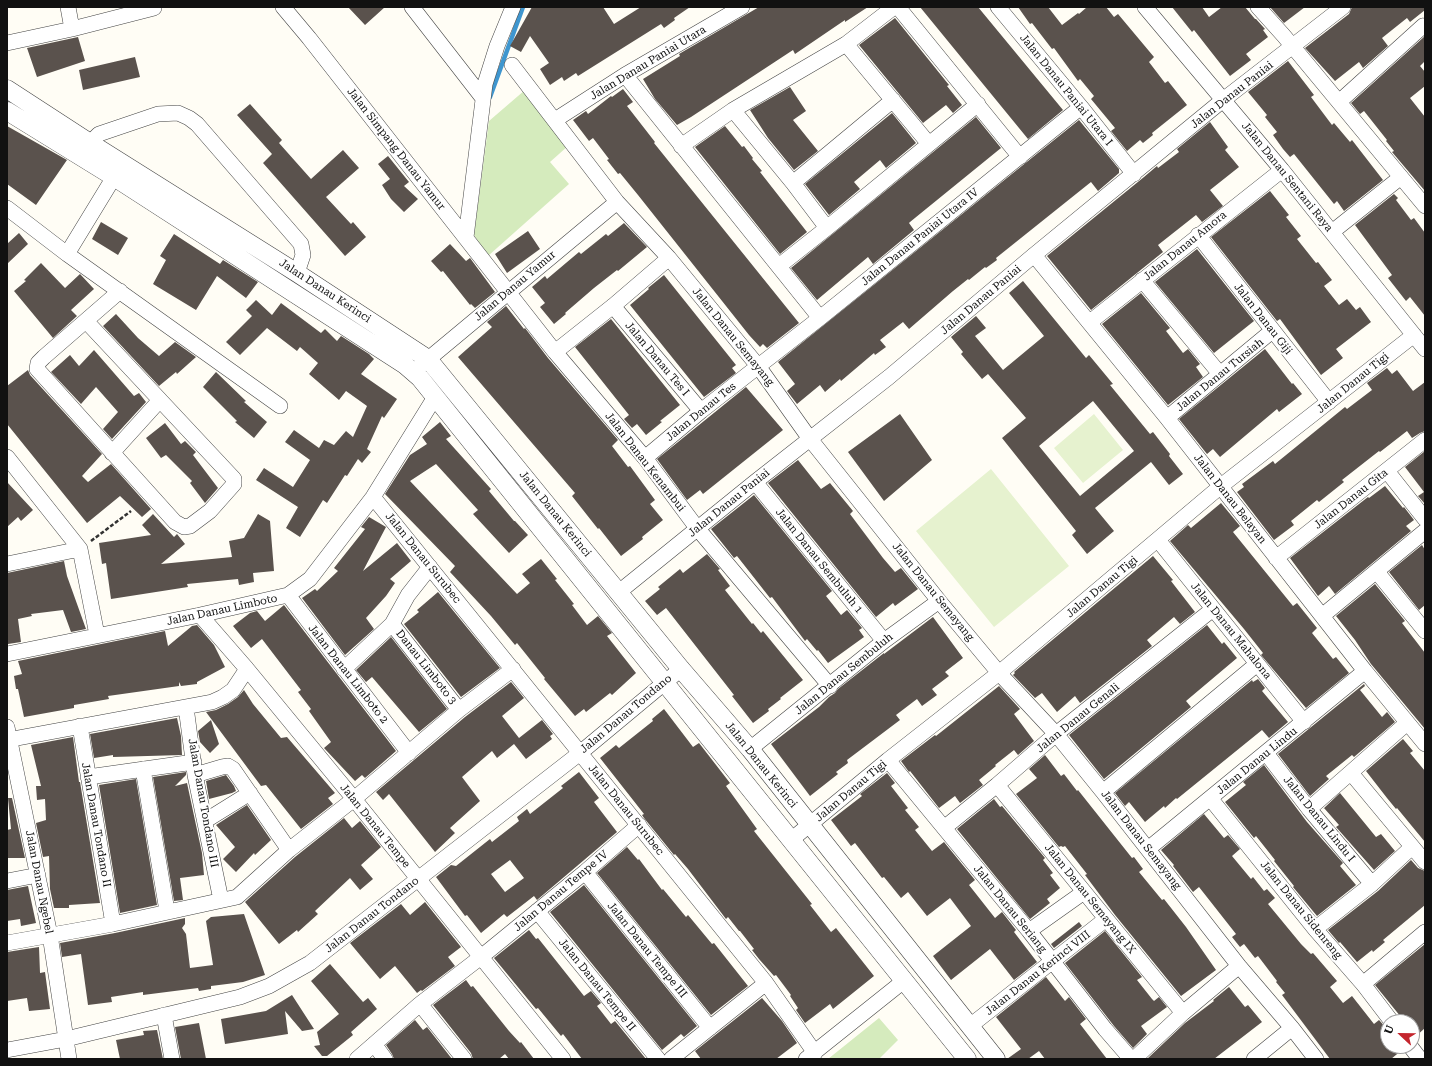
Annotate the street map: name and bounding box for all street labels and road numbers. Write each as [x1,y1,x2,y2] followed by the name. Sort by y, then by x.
[588,23,708,103] street label: Jalan Danau Paniai Utara
[1017,32,1115,148] street label: Jalan Danau Paniai Utara I
[1188,59,1276,131] street label: Jalan Danau Paniai
[344,85,448,213] street label: Jalan Simpang Danau Yamur
[1239,120,1335,234] street label: Jalan Danau Sentani Raya
[859,185,981,289] street label: Jalan Danau Paniai Utara IV
[1141,208,1229,284] street label: Jalan Danau Amora
[472,248,558,324] street label: Jalan Danau Yamur
[277,256,373,326] street label: Jalan Danau Kerinci
[938,262,1024,338] street label: Jalan Danau Paniai
[1231,281,1295,357] street label: Jalan Danau Giji
[689,285,777,389] street label: Jalan Danau Semayang
[622,319,692,399] street label: Jalan Danau Tes I
[1174,336,1266,414] street label: Jalan Danau Tursiah
[1314,350,1392,416] street label: Jalan Danau Tigi
[663,380,739,444] street label: Jalan Danau Tes
[602,410,688,514] street label: Jalan Danau Kenambui
[1191,452,1269,546] street label: Jalan Danau Belayan
[686,466,772,540] street label: Jalan Danau Paniai
[1311,466,1391,532] street label: Jalan Danau Gita
[516,468,594,560] street label: Jalan Danau Kerinci
[773,506,865,616] street label: Jalan Danau Sembuluh 1
[382,510,464,606] street label: Jalan Danau Surubec
[889,540,977,644] street label: Jalan Danau Semayang
[1064,553,1140,621] street label: Jalan Danau Tigi
[1188,580,1274,682] street label: Jalan Danau Mahalona
[165,592,279,628] street label: Jalan Danau Limboto
[305,622,391,726] street label: Jalan Danau Limboto 2
[393,627,459,707] street label: Danau Limboto 3
[792,630,896,718] street label: Jalan Danau Sembuluh
[577,672,675,756] street label: Jalan Danau Tondano
[1034,680,1122,756] street label: Jalan Danau Genali
[722,719,800,811] street label: Jalan Danau Kerinci
[1214,725,1300,797] street label: Jalan Danau Lindu
[185,737,221,869] street label: Jalan Danau Tondano III
[813,757,889,825] street label: Jalan Danau Tigi
[79,761,113,889] street label: Jalan Danau Tondano II
[585,762,667,858] street label: Jalan Danau Surubec
[1280,773,1358,865] street label: Jalan Danau Lindu I
[337,781,413,871] street label: Jalan Danau Tempe
[1098,788,1184,892] street label: Jalan Danau Semayang
[22,829,56,935] street label: Jalan Danau Ngebel
[1042,841,1138,957] street label: Jalan Danau Semayang IX
[511,848,611,934] street label: Jalan Danau Tempe IV
[1257,858,1345,962] street label: Jalan Danau Sidenreng
[971,863,1049,955] street label: Jalan Danau Seriang
[322,874,422,956] street label: Jalan Danau Tondano
[604,899,690,1001] street label: Jalan Danau Tempe III
[983,928,1093,1018] street label: Jalan Danau Kerinci VIII
[556,936,638,1034] street label: Jalan Danau Tempe II

